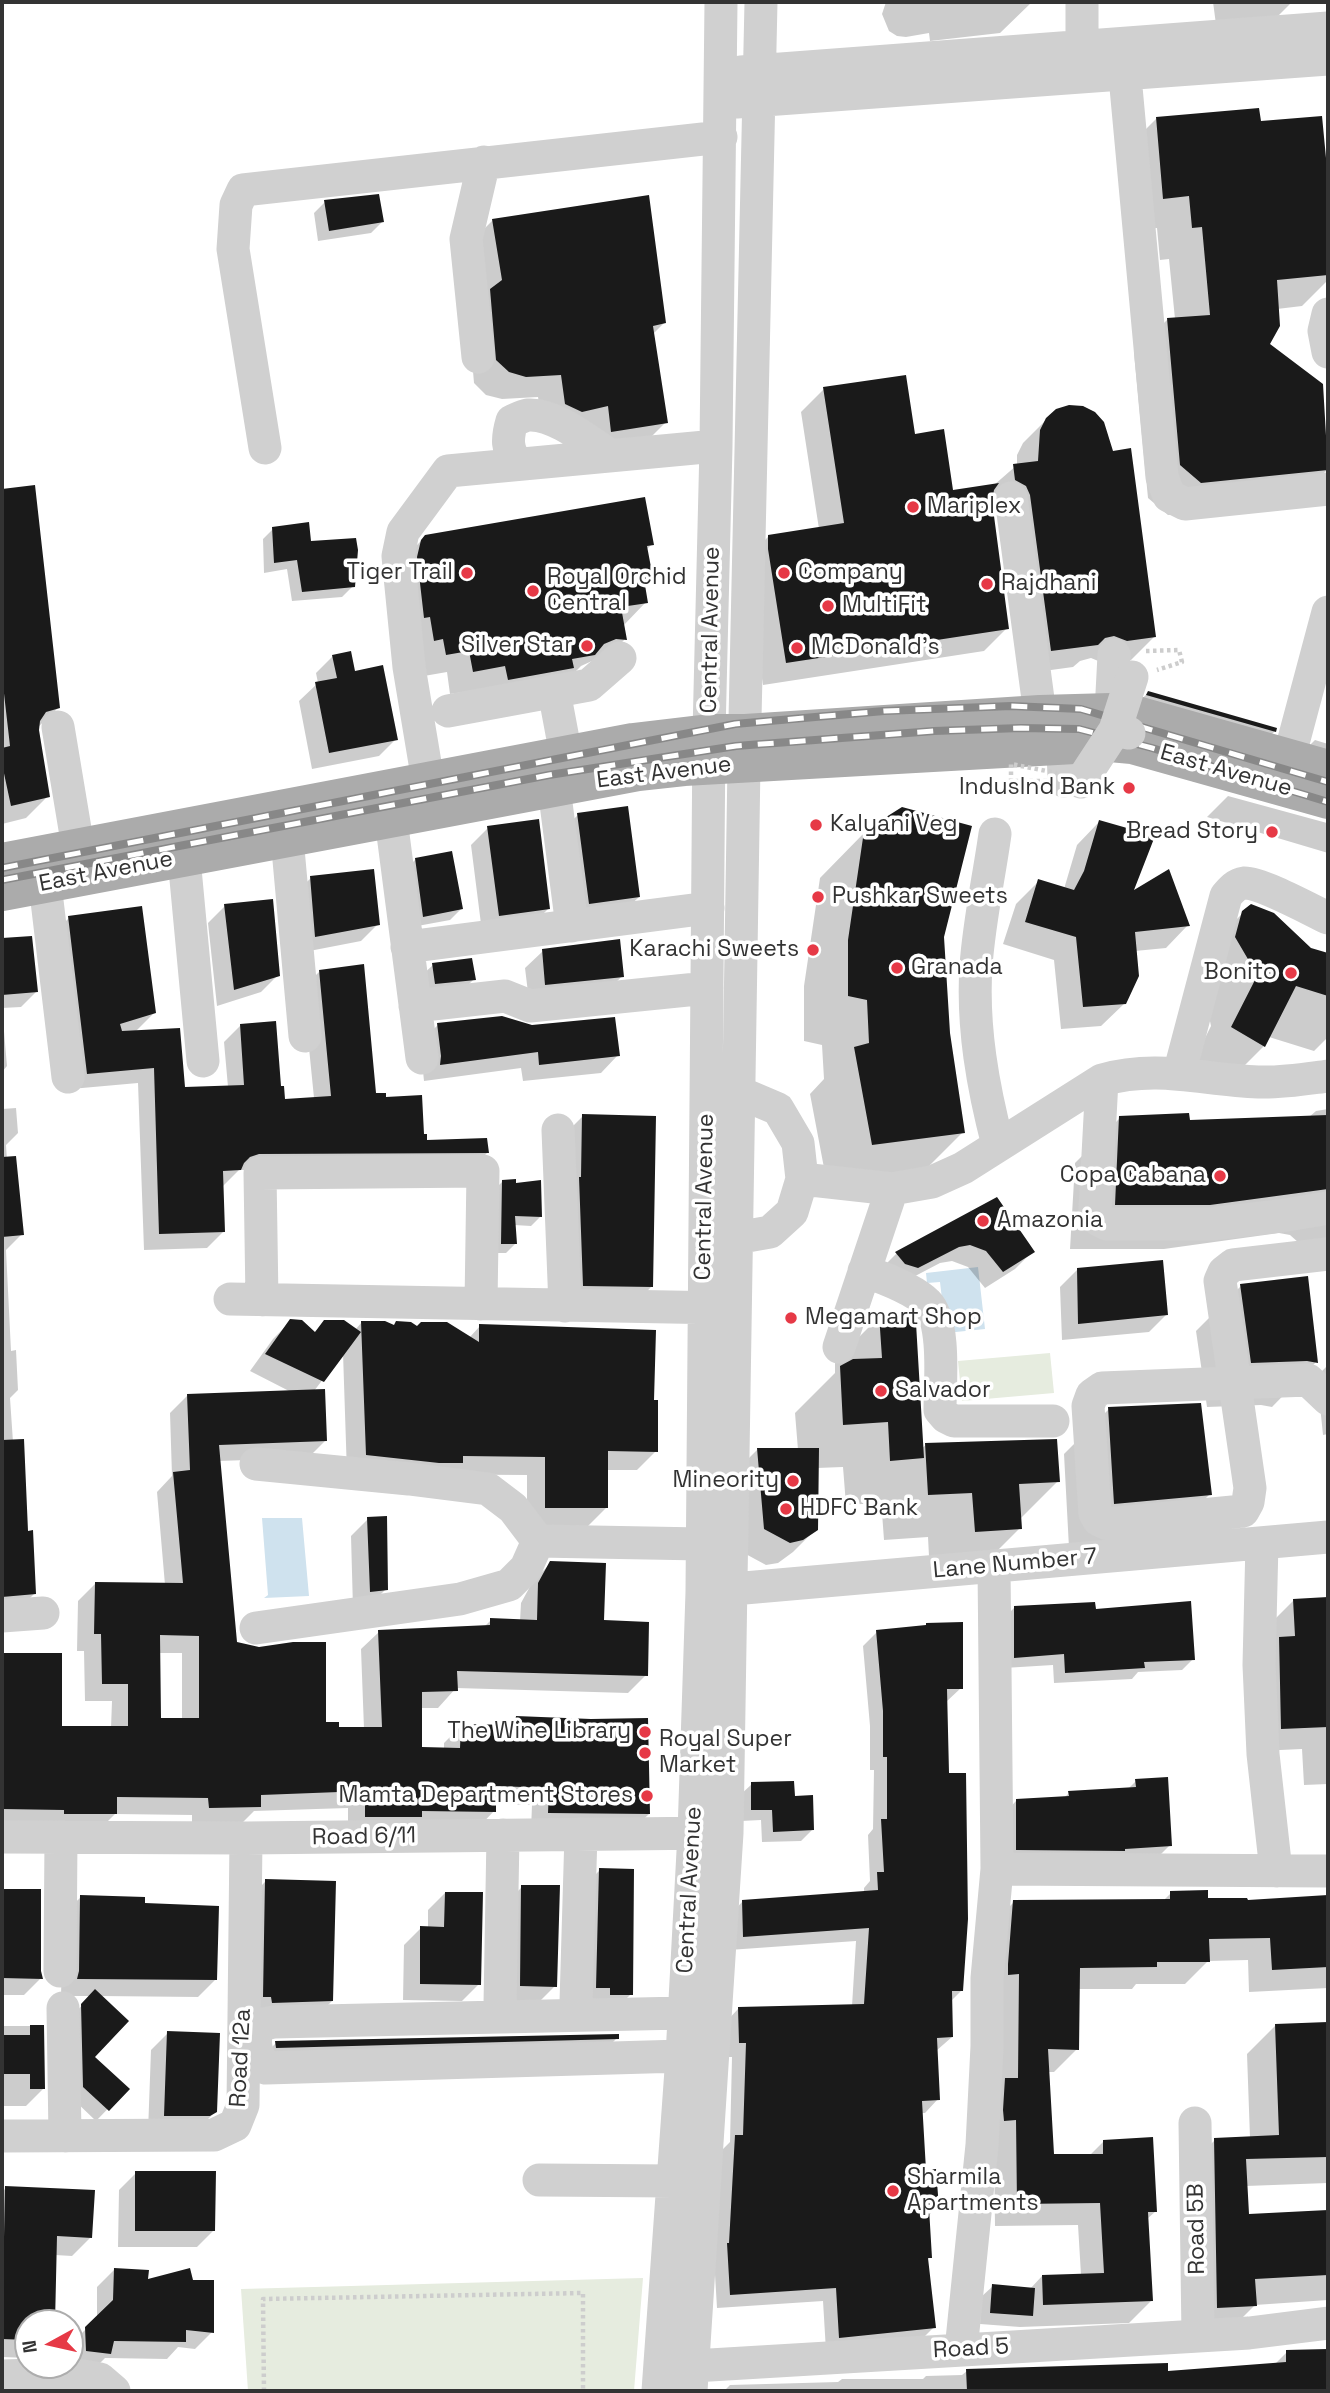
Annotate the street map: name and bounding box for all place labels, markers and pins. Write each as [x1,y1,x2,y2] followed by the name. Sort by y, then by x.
[927,493,1021,521] place label: Mariplex
[905,499,921,515] marker: Mariplex
[347,559,453,587] place label: Tiger Trail
[798,559,903,587] place label: Company
[547,564,687,618] place label: Royal Orchid Central
[459,565,475,581] marker: Tiger Trail
[776,565,792,581] marker: Company
[1001,570,1096,598] place label: Rajdhani
[979,576,995,592] marker: Rajdhani
[525,583,541,599] marker: Royal Orchid Central
[842,592,926,620] place label: MultiFit
[820,598,836,614] marker: MultiFit
[461,632,573,660] place label: Silver Star
[811,634,940,662] place label: McDonald's
[579,638,595,654] marker: Silver Star
[789,640,805,656] marker: McDonald's
[959,774,1115,802] place label: IndusInd Bank
[1121,780,1137,796] marker: IndusInd Bank
[830,811,958,839] place label: Kalyani Veg
[808,817,824,833] marker: Kalyani Veg
[1126,818,1258,846] place label: Bread Story
[1264,824,1280,840] marker: Bread Story
[832,883,1008,911] place label: Pushkar Sweets
[810,889,826,905] marker: Pushkar Sweets
[629,936,799,964] place label: Karachi Sweets
[805,942,821,958] marker: Karachi Sweets
[911,954,1003,982] place label: Granada
[1203,959,1277,987] place label: Bonito
[889,960,905,976] marker: Granada
[1283,965,1299,981] marker: Bonito
[1060,1162,1206,1190] place label: Copa Cabana
[1212,1168,1228,1184] marker: Copa Cabana
[997,1207,1103,1235] place label: Amazonia
[975,1213,991,1229] marker: Amazonia
[805,1304,982,1332] place label: Megamart Shop
[783,1310,799,1326] marker: Megamart Shop
[895,1377,991,1405] place label: Salvador
[873,1383,889,1399] marker: Salvador
[673,1467,779,1495] place label: Mineority
[785,1473,801,1489] marker: Mineority
[800,1495,918,1523] place label: HDFC Bank
[778,1501,794,1517] marker: HDFC Bank
[447,1718,631,1746] place label: The Wine Library
[637,1724,653,1740] marker: The Wine Library
[659,1726,792,1780] place label: Royal Super Market
[637,1745,653,1761] marker: Royal Super Market
[338,1782,633,1810] place label: Mamta Department Stores
[639,1788,655,1804] marker: Mamta Department Stores
[907,2164,1039,2218] place label: Sharmila Apartments
[885,2183,901,2199] marker: Sharmila Apartments

